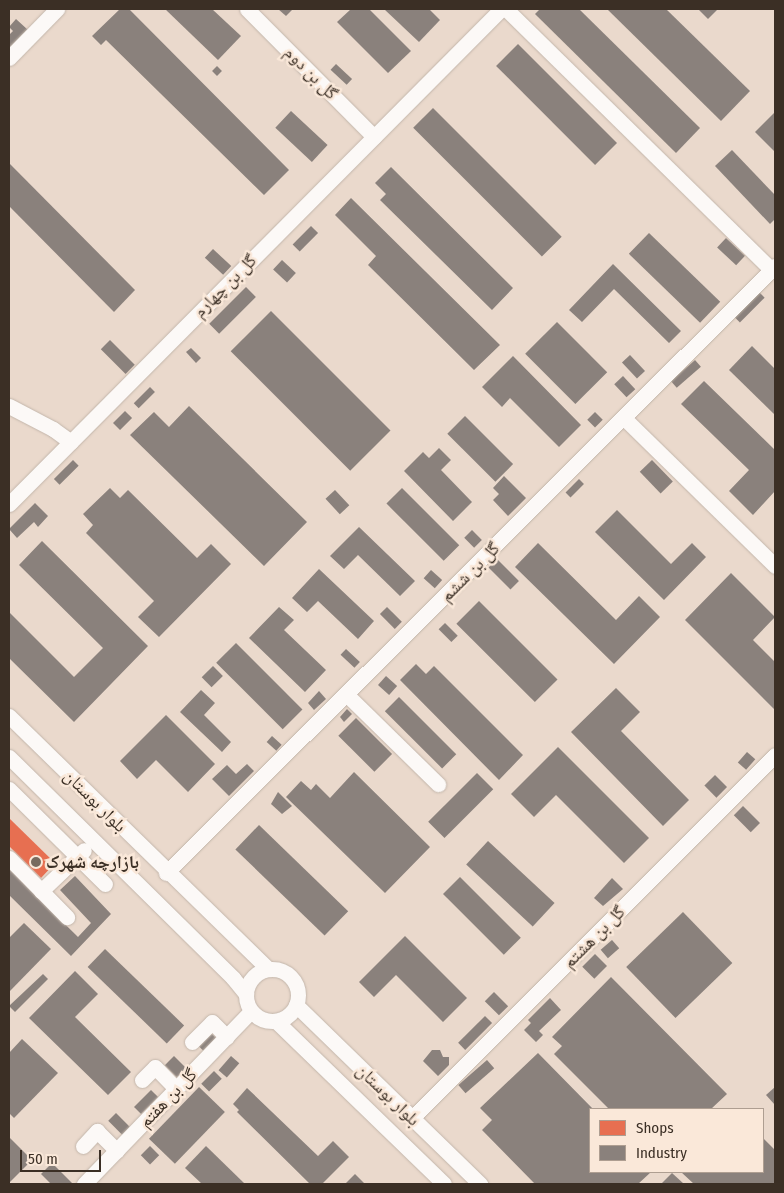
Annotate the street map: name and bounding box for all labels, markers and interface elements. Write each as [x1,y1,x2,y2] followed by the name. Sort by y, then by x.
[280,42,342,104] street label: گل بن دوم
[189,250,261,322] street label: گل بن چهارم
[436,538,504,606] street label: گل بن ششم
[59,765,131,837] street label: بلوار بوستان
[46,851,139,873] place label: بازارچه شهرک
[30,856,42,868] marker: بازارچه شهرک
[558,901,630,973] street label: گل بن هشتم
[352,1059,424,1131] street label: بلوار بوستان
[134,1064,202,1132] street label: گل بن هفتم
[589,1108,764,1173] legend
[636,1119,674,1137] text: Shops
[22,1140,104,1172] scale bar
[636,1144,687,1162] text: Industry
[28,1150,58,1168] text: 50 m

